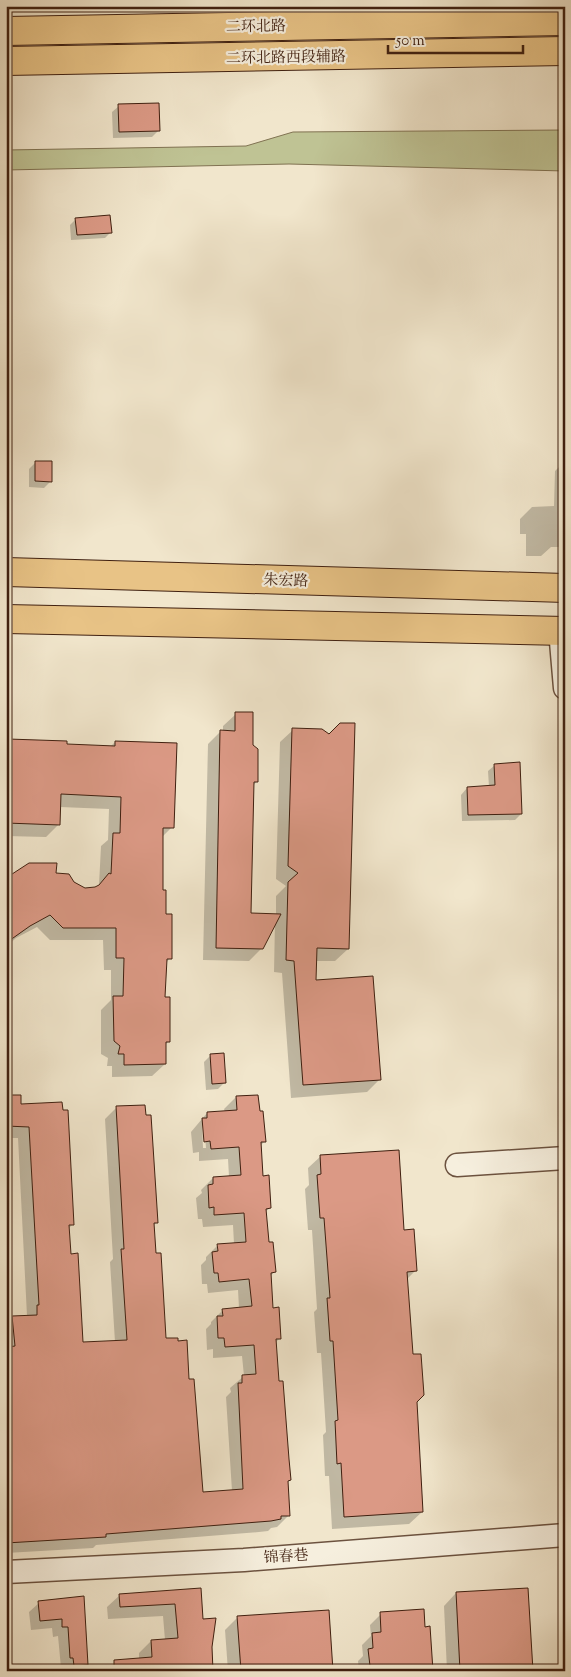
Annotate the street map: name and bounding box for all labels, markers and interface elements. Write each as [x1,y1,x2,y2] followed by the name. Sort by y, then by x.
[226,16,286,39] street label: 二环北路
[388,22,524,54] scale bar
[395,31,425,52] text: 50 m
[226,47,346,70] street label: 二环北路西段辅路
[263,570,309,593] street label: 朱宏路
[263,1545,309,1570] street label: 锦春巷

